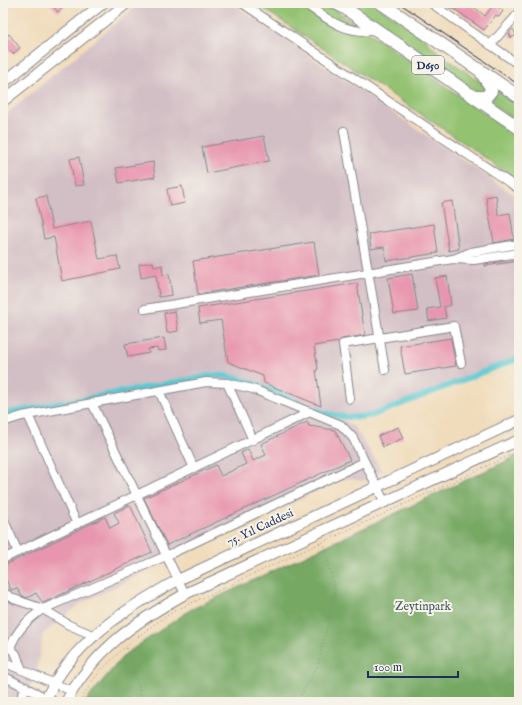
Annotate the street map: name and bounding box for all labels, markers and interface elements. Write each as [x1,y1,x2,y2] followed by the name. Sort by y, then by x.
[412,56,444,74] road number: D650
[224,505,296,549] street label: 75. Yıl Caddesi
[395,599,452,615] park label: Zeytinpark
[368,653,458,679] scale bar
[374,660,402,675] text: 100 m

